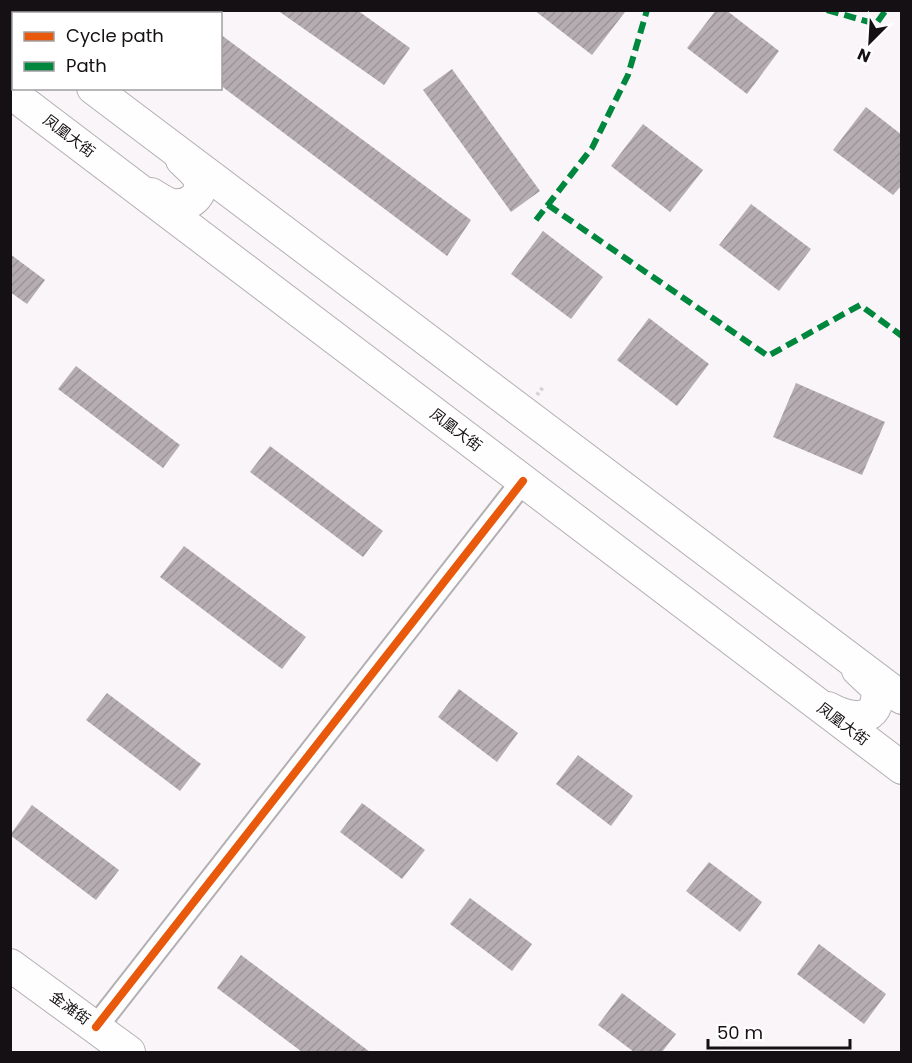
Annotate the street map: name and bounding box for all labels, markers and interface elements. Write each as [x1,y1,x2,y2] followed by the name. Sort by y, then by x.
[12,12,222,90] legend
[840,12,900,72] north arrow
[66,23,164,48] text: Cycle path
[854,42,874,68] text: N
[66,53,107,78] text: Path
[39,109,100,162] street label: 凤凰大街
[426,403,487,456] street label: 凤凰大街
[813,697,874,750] street label: 凤凰大街
[46,986,95,1029] street label: 金滩街
[708,1012,850,1050] scale bar
[717,1020,763,1045] text: 50 m

